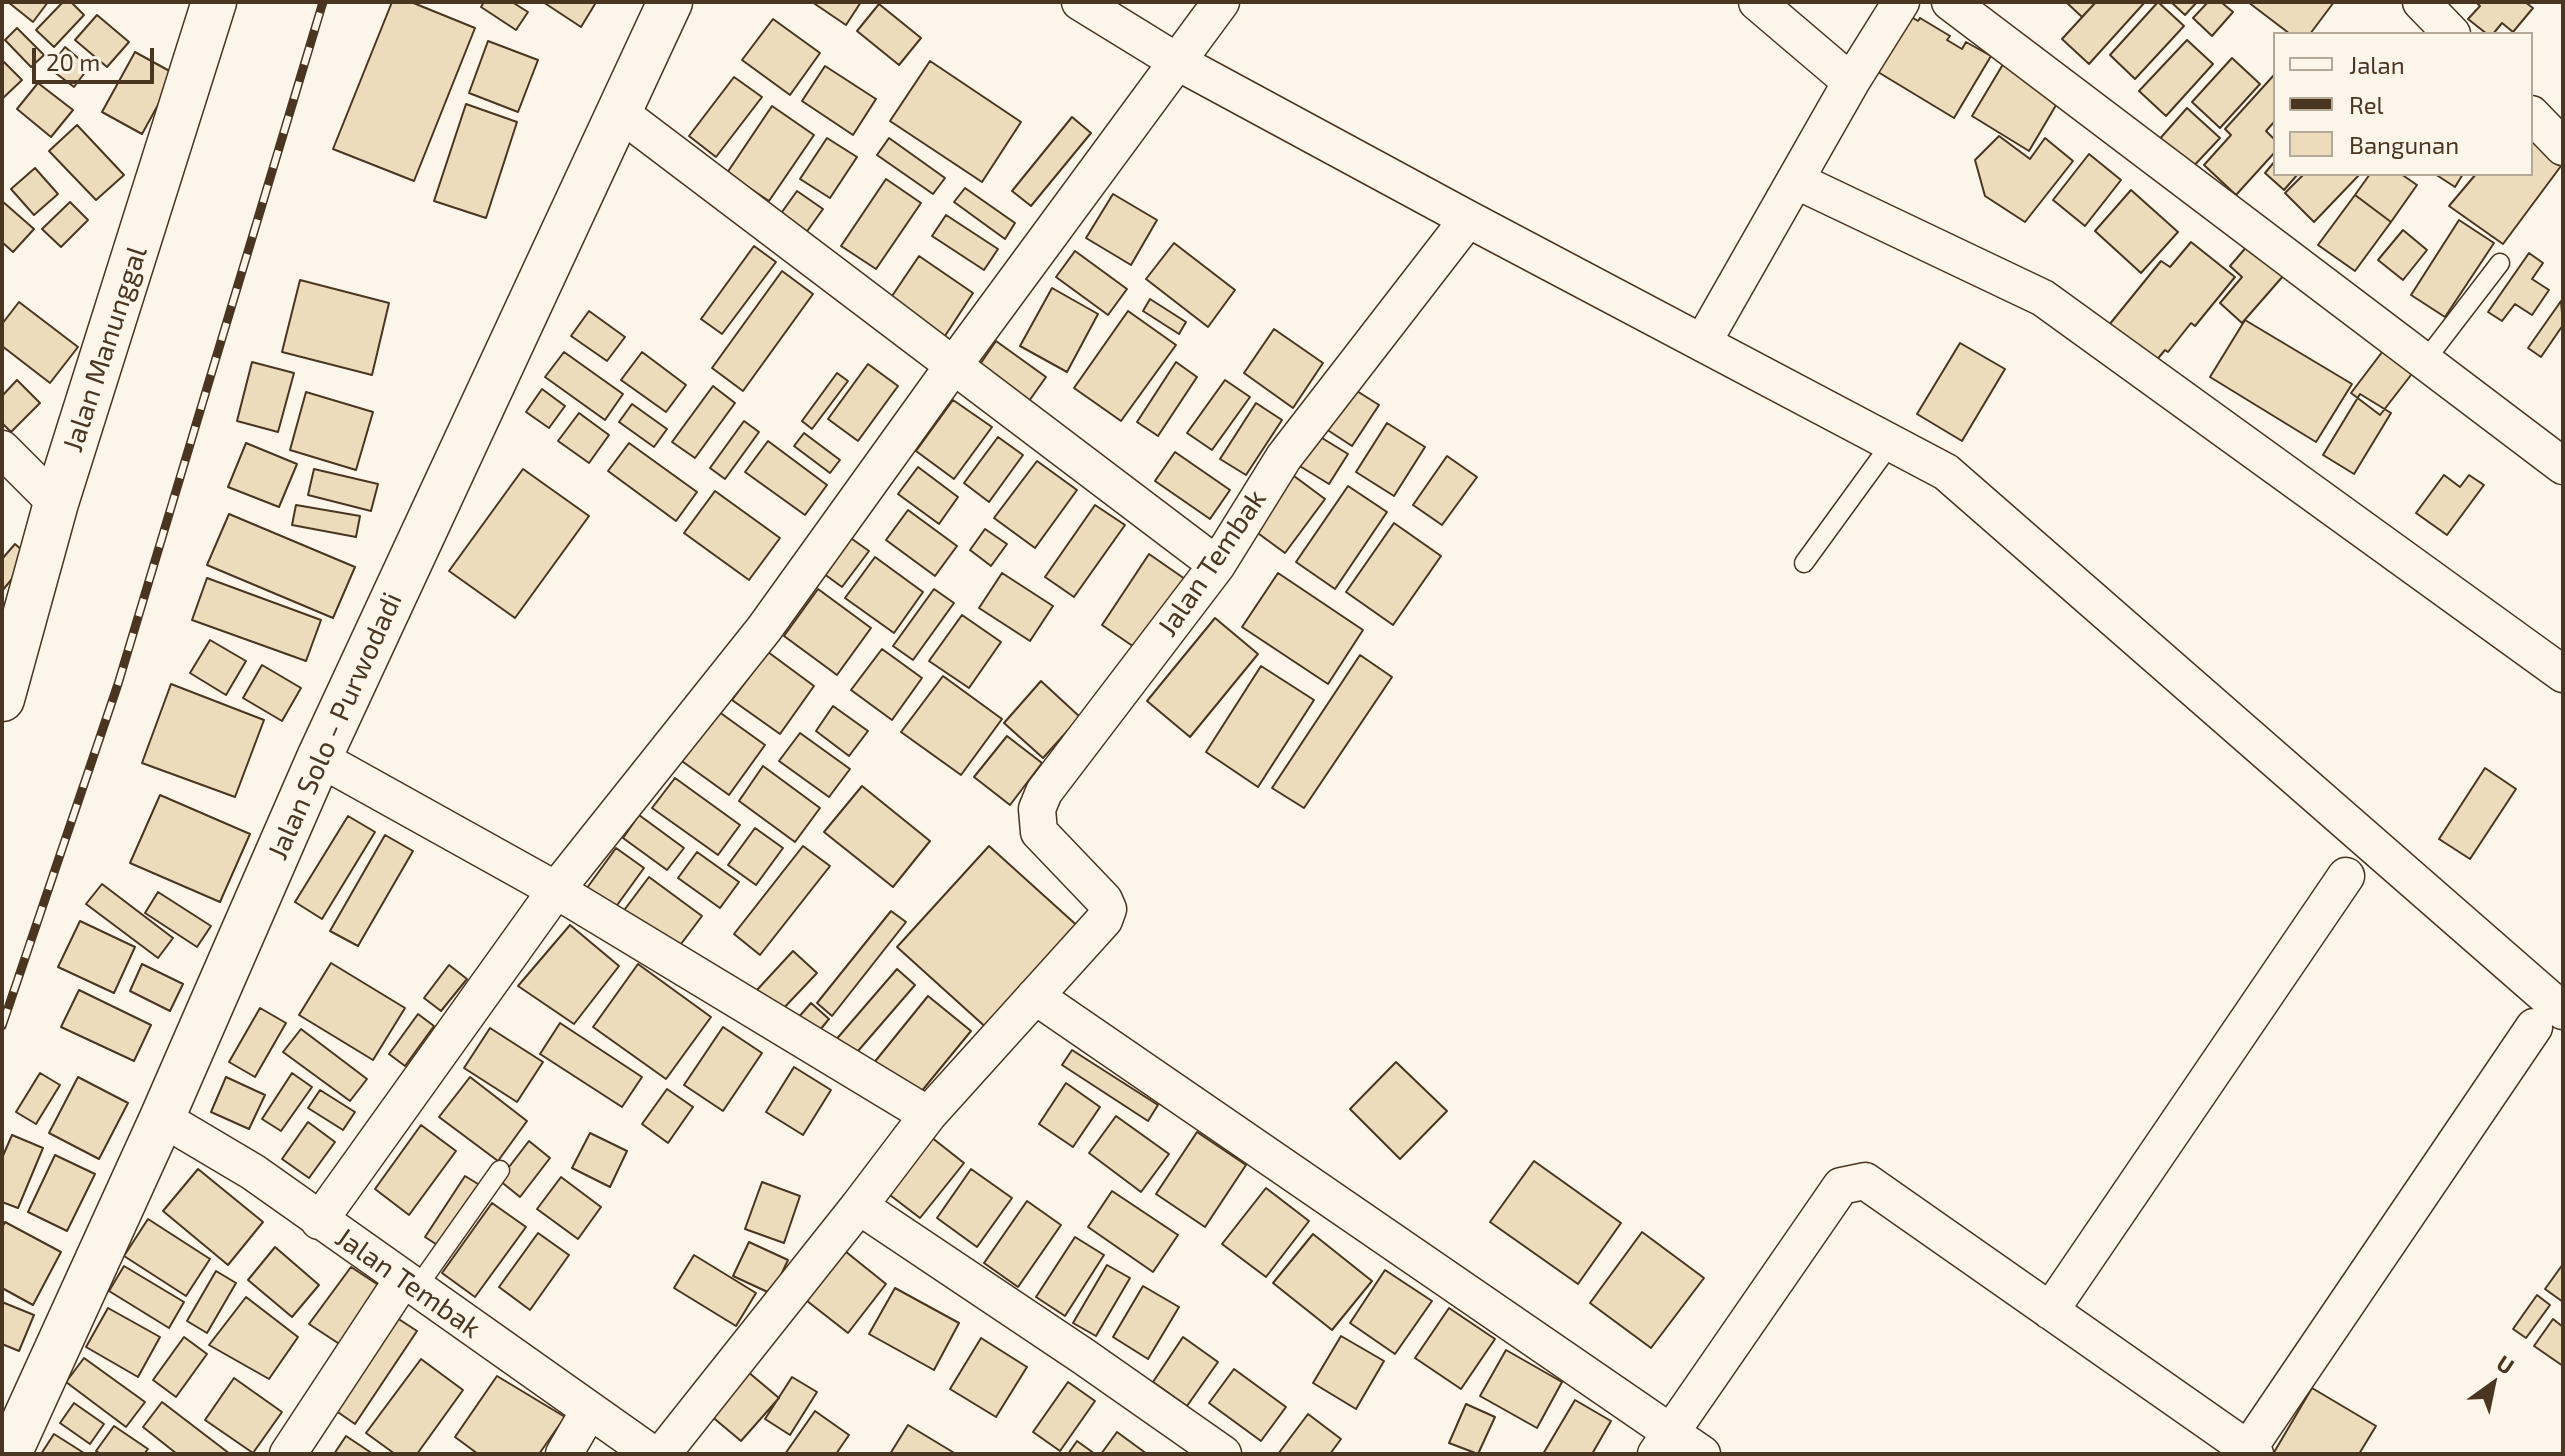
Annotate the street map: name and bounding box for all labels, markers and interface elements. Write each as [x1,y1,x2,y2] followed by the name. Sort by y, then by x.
[36,32,158,82] scale bar
[2273,32,2533,176] legend
[46,47,100,76] text: 20 m
[2349,50,2405,79] text: Jalan
[2349,90,2384,119] text: Rel
[2349,130,2459,159] text: Bangunan
[56,242,154,456] street label: Jalan Manunggal
[1151,483,1273,643] street label: Jalan Tembak
[261,587,409,865] street label: Jalan Solo - Purwodadi
[329,1221,487,1345] street label: Jalan Tembak
[2453,1344,2533,1424] north arrow
[2493,1349,2519,1379] text: U

